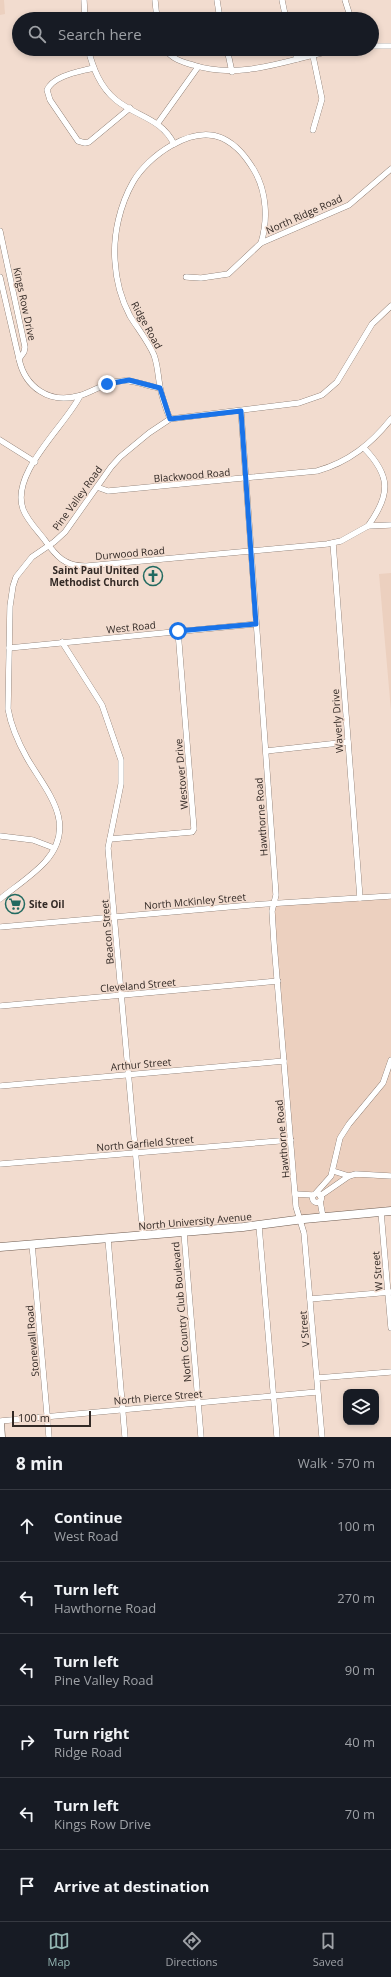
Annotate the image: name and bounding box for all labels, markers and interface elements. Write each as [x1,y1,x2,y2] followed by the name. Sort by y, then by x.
[12,12,379,56] search box
[26,23,48,45] icon: search
[58,24,142,44] text: Search here
[264,191,344,237] street label: North Ridge Road
[10,266,40,342] street label: Kings Row Drive
[128,299,166,351] street label: Ridge Road
[98,375,116,393] route end
[49,463,105,533] street label: Pine Valley Road
[153,465,231,485] street label: Blackwood Road
[95,543,165,563] street label: Durwood Road
[49,563,139,589] place label: Saint Paul United Methodist Church
[142,565,164,587] church icon: Saint Paul United Methodist Church
[106,617,156,637] street label: West Road
[169,622,187,640] route start
[328,688,346,753] street label: Waverly Drive
[171,738,191,810] street label: Westover Drive
[251,777,271,857] street label: Hawthorne Road
[143,890,247,912] street label: North McKinley Street
[4,893,26,915] supermarket icon: Site Oil
[29,897,64,911] place label: Site Oil
[97,899,117,965] street label: Beacon Street
[100,975,177,995] street label: Cleveland Street
[110,1054,172,1074] street label: Arthur Street
[272,1099,292,1179] street label: Hawthorne Road
[96,1132,195,1154] street label: North Garfield Street
[138,1209,253,1233] street label: North University Avenue
[168,1241,194,1383] street label: North Country Club Boulevard
[368,1250,386,1291] street label: W Street
[22,1305,42,1377] street label: Stonewall Road
[295,1310,313,1348] street label: V Street
[113,1386,203,1408] street label: North Pierce Street
[343,1389,379,1425] map controls
[343,1389,379,1425] button: layers
[12,1409,91,1428] scale bar
[18,1410,50,1425] text: 100 m
[16,1452,63,1475] text: 8 min
[298,1454,375,1472] text: Walk · 570 m
[54,1507,122,1527] text: Continue
[16,1515,38,1537] icon: ahead
[337,1517,375,1535] text: 100 m
[54,1527,119,1545] text: West Road
[54,1579,119,1599] text: Turn left
[16,1587,38,1609] icon: left
[337,1589,375,1607] text: 270 m
[54,1599,156,1617] text: Hawthorne Road
[54,1651,119,1671] text: Turn left
[16,1659,38,1681] icon: left
[345,1661,375,1679] text: 90 m
[54,1671,154,1689] text: Pine Valley Road
[54,1723,129,1743] text: Turn right
[16,1731,38,1753] icon: right
[345,1733,375,1751] text: 40 m
[54,1743,122,1761] text: Ridge Road
[54,1795,119,1815] text: Turn left
[16,1803,38,1825] icon: left
[345,1805,375,1823] text: 70 m
[54,1815,151,1833] text: Kings Row Drive
[16,1875,38,1897] icon: arrive
[54,1876,209,1896] text: Arrive at destination
[48,1930,70,1969] tab: Map
[166,1930,218,1969] tab: Directions
[313,1930,343,1969] tab: Saved

